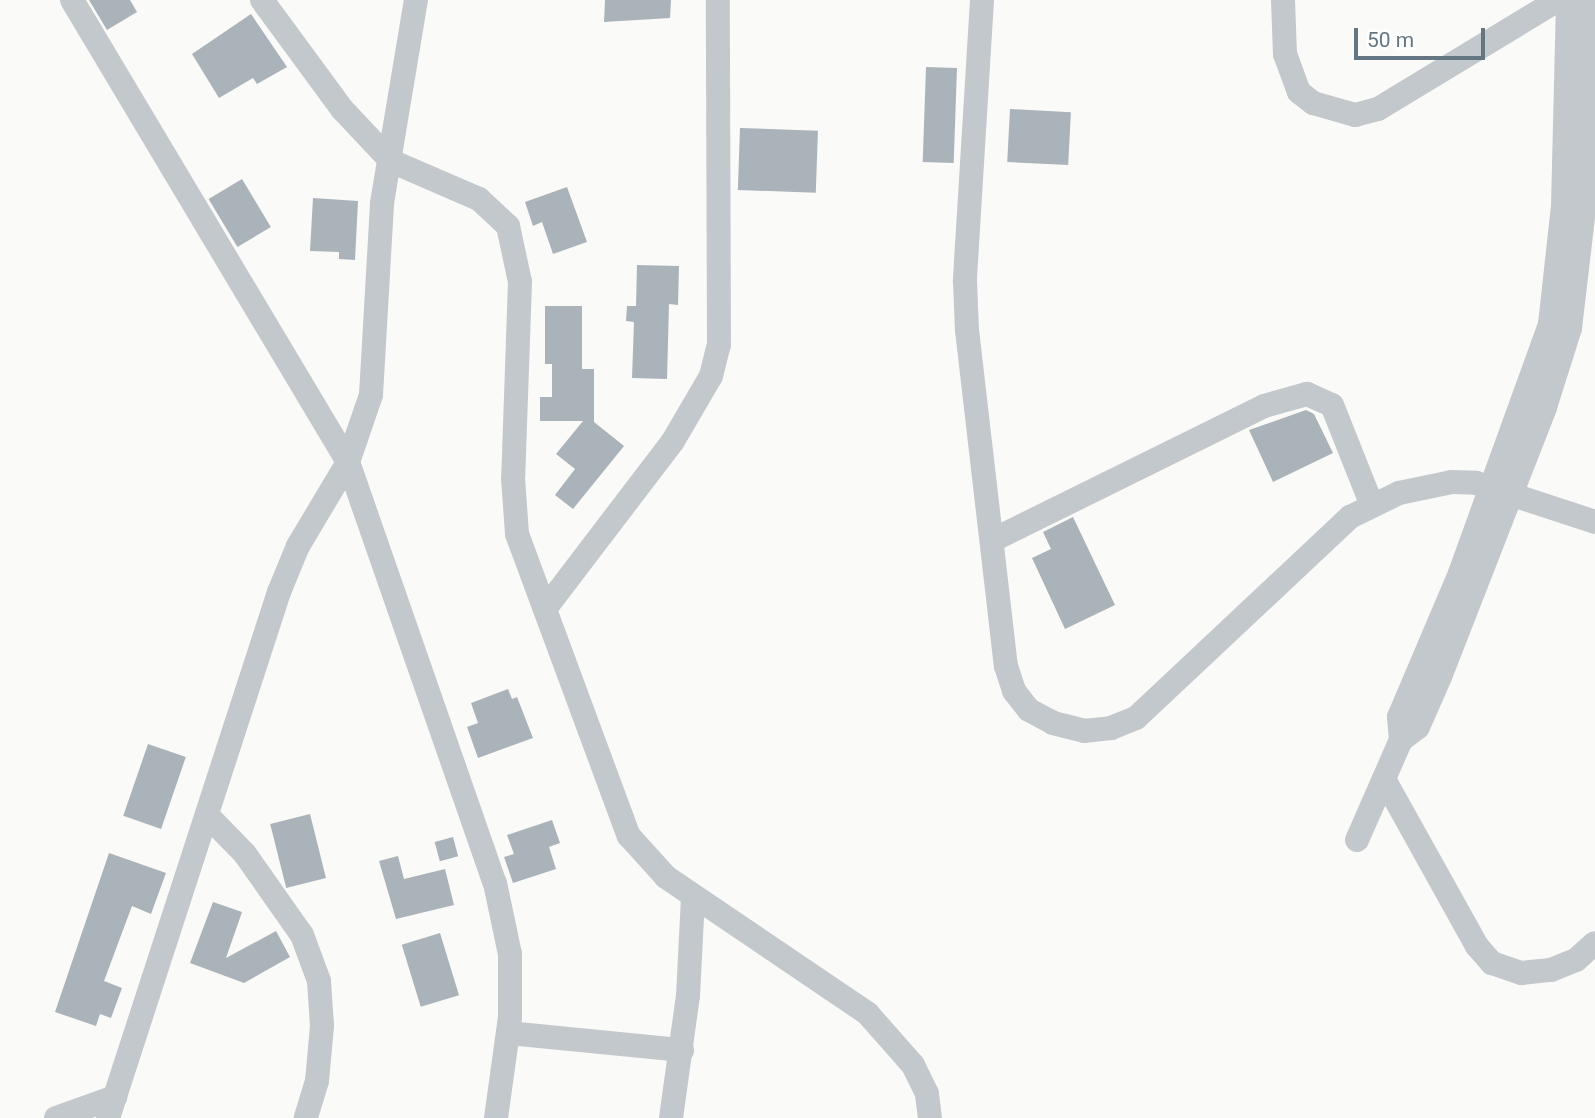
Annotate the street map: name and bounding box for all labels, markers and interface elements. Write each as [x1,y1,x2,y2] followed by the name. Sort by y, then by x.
[1357,14,1488,58] scale bar
[1367,28,1414,52] text: 50 m

